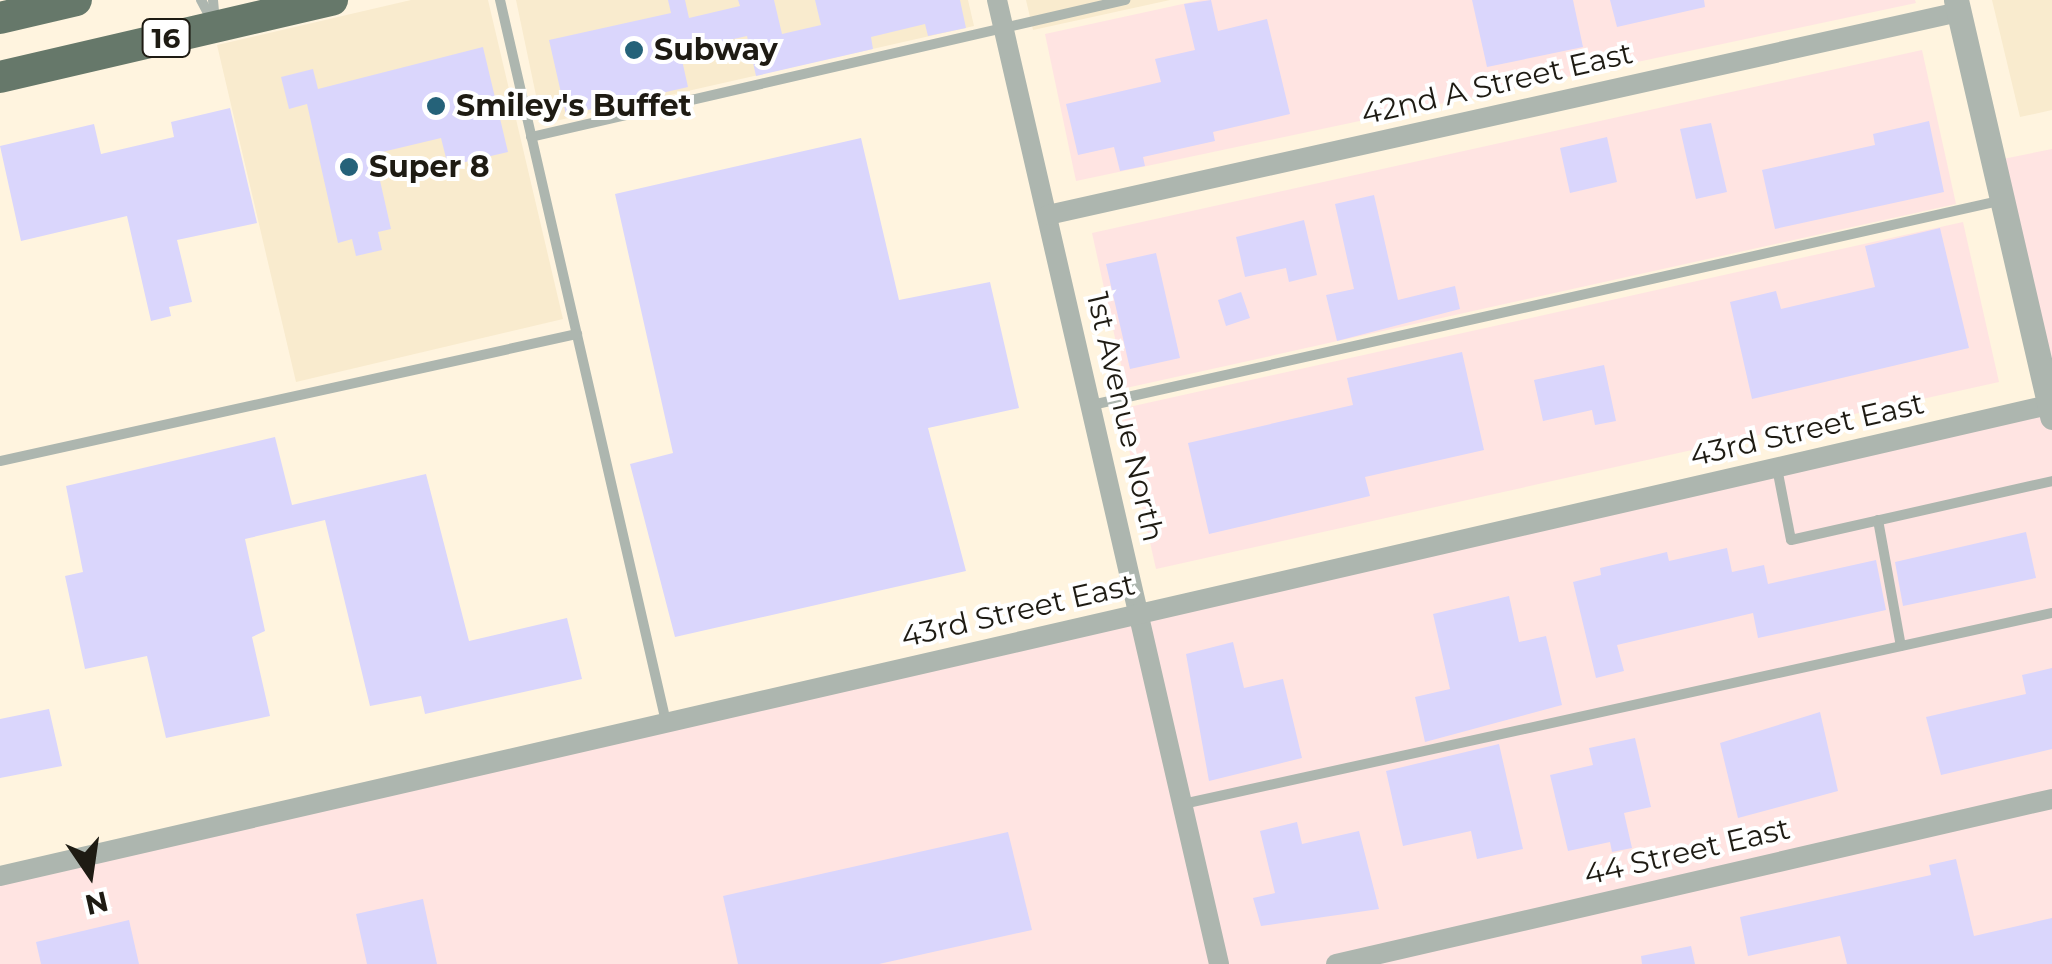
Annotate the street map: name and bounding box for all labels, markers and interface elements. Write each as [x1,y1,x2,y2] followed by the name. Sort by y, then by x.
[141,15,191,61] road number: 16
[654,32,778,68] place label: Subway
[1358,35,1636,133] street label: 42nd A Street East
[623,39,645,61] marker: Subway
[456,88,692,124] place label: Smiley's Buffet
[425,95,447,117] marker: Smiley's Buffet
[369,149,490,185] place label: Super 8
[338,156,360,178] marker: Super 8
[1079,289,1171,545] street label: 1st Avenue North
[1686,386,1928,474] street label: 43rd Street East
[897,567,1139,655] street label: 43rd Street East
[1580,811,1794,893] street label: 44 Street East
[40,824,140,924] north arrow
[82,884,112,922] text: N

